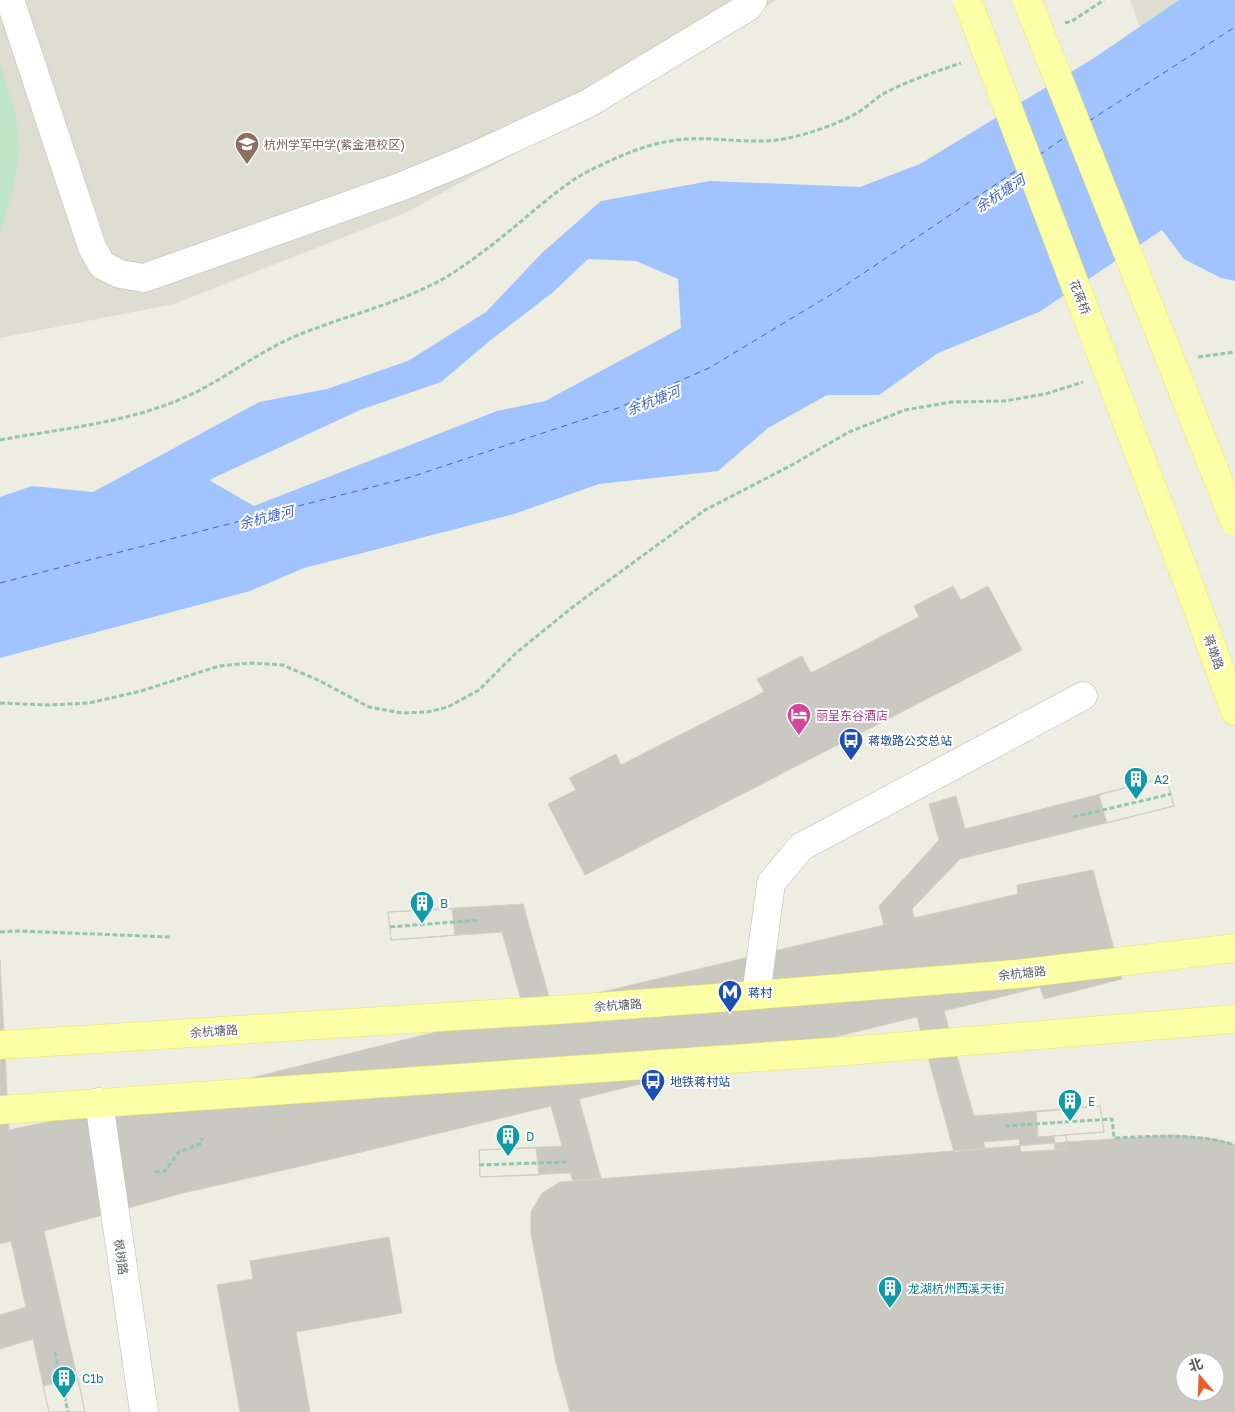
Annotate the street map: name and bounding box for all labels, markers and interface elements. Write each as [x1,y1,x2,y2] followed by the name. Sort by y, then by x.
[234,131,260,165] school or university icon: 杭州学军中学(紫金港校区)
[264,137,405,152] place label: 杭州学军中学(紫金港校区)
[972,169,1031,215] water label: 余杭塘河
[1067,278,1093,316] street label: 花蒋桥
[624,381,685,418] water label: 余杭塘河
[237,501,298,532] water label: 余杭塘河
[1201,633,1227,671] street label: 蒋墩路
[786,702,812,736] hotel icon: 丽呈东谷酒店
[816,708,888,723] place label: 丽呈东谷酒店
[838,727,864,761] bus stop icon: 蒋墩路公交总站
[868,733,952,748] place label: 蒋墩路公交总站
[1123,766,1149,800] building icon: A2
[1154,772,1169,787] place label: A2
[409,890,435,924] building icon: B
[440,896,448,911] place label: B
[997,963,1047,983] street label: 余杭塘路
[717,979,743,1013] metro station icon: 蒋村
[748,985,773,1000] place label: 蒋村
[594,996,642,1014] street label: 余杭塘路
[190,1022,238,1040] street label: 余杭塘路
[640,1068,666,1102] bus stop icon: 地铁蒋村站
[670,1074,730,1089] place label: 地铁蒋村站
[1057,1088,1083,1122] building icon: E
[1088,1094,1095,1109] place label: E
[495,1123,521,1157] building icon: D
[526,1129,534,1144] place label: D
[111,1238,131,1276] street label: 枫树路
[877,1275,903,1309] building icon: 龙湖杭州西溪天街
[908,1281,1004,1296] place label: 龙湖杭州西溪天街
[1175,1352,1225,1402] north arrow
[1186,1354,1205,1375] text: 北
[51,1365,77,1399] building icon: C1b
[82,1371,103,1386] place label: C1b

